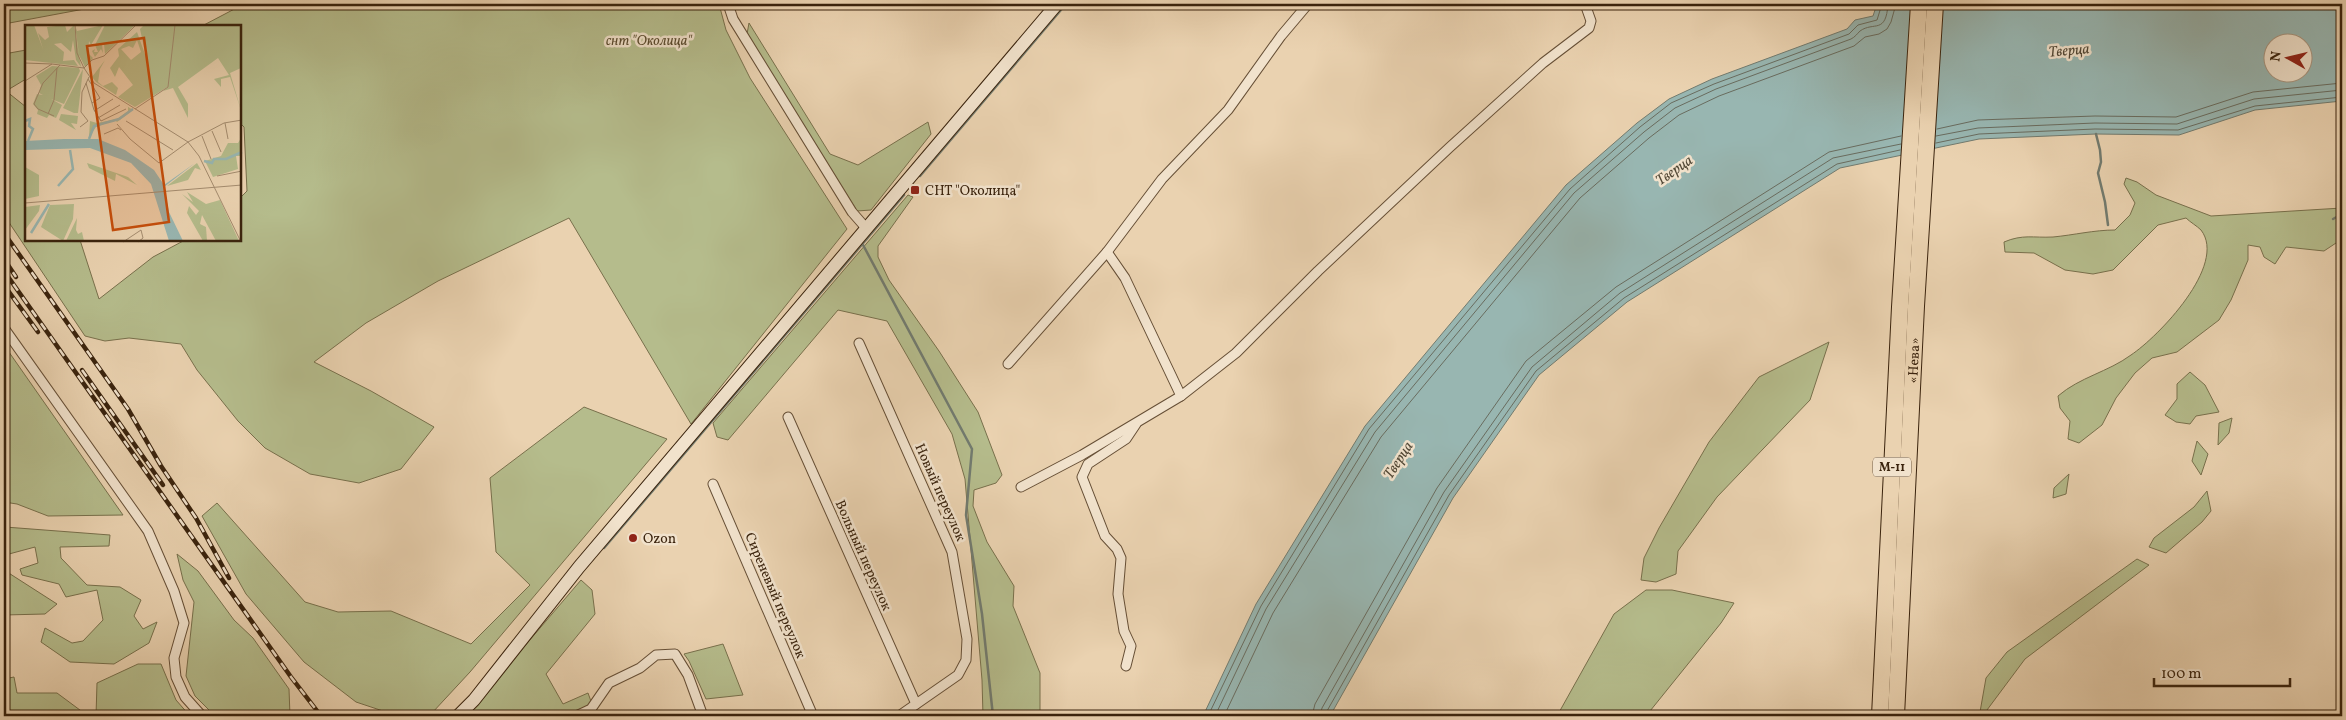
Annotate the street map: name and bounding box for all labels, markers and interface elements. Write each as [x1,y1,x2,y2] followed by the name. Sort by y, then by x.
[25,25,241,241] inset map
[606,32,693,51] park label: снт "Околица"
[2264,32,2314,82] north arrow
[2048,39,2090,64] water label: Тверца
[2266,50,2287,63] text: N
[1652,151,1698,192] water label: Тверца
[925,182,1020,201] place label: СНТ "Околица"
[909,184,921,196] marker: СНТ "Околица"
[1904,337,1925,384] street label: «Нева»
[1379,438,1419,484] water label: Тверца
[910,441,970,545] street label: Новый переулок
[1873,458,1911,477] road number: М-11
[830,497,896,614] street label: Вольный переулок
[643,530,676,549] place label: Ozon
[740,530,810,662] street label: Сиреневый переулок
[627,532,639,544] marker: Ozon
[2154,655,2290,687] scale bar
[2161,664,2201,685] text: 100 m

